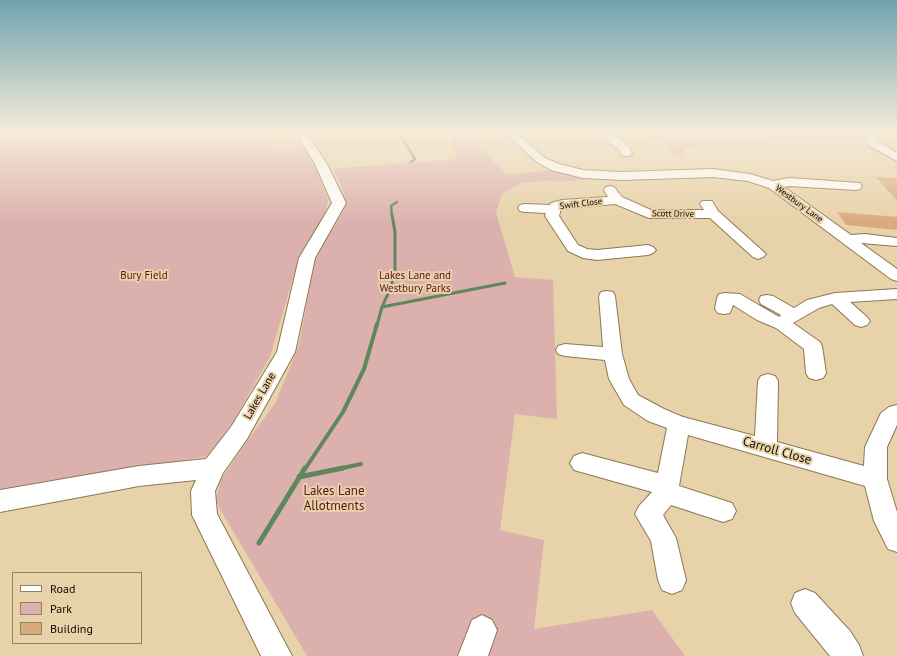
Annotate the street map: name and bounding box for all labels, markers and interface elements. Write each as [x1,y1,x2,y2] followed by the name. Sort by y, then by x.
[773,183,825,225] street label: Westbury Lane
[559,196,603,212] street label: Swift Close
[652,208,694,220] street label: Scott Drive
[120,269,168,283] park label: Bury Field
[379,269,451,295] park label: Lakes Lane and Westbury Parks
[241,370,279,422] street label: Lakes Lane
[741,434,813,468] street label: Carroll Close
[303,483,365,514] park label: Lakes Lane Allotments
[12,572,142,644] legend
[50,581,75,596] text: Road
[50,601,72,616] text: Park
[50,621,93,636] text: Building

